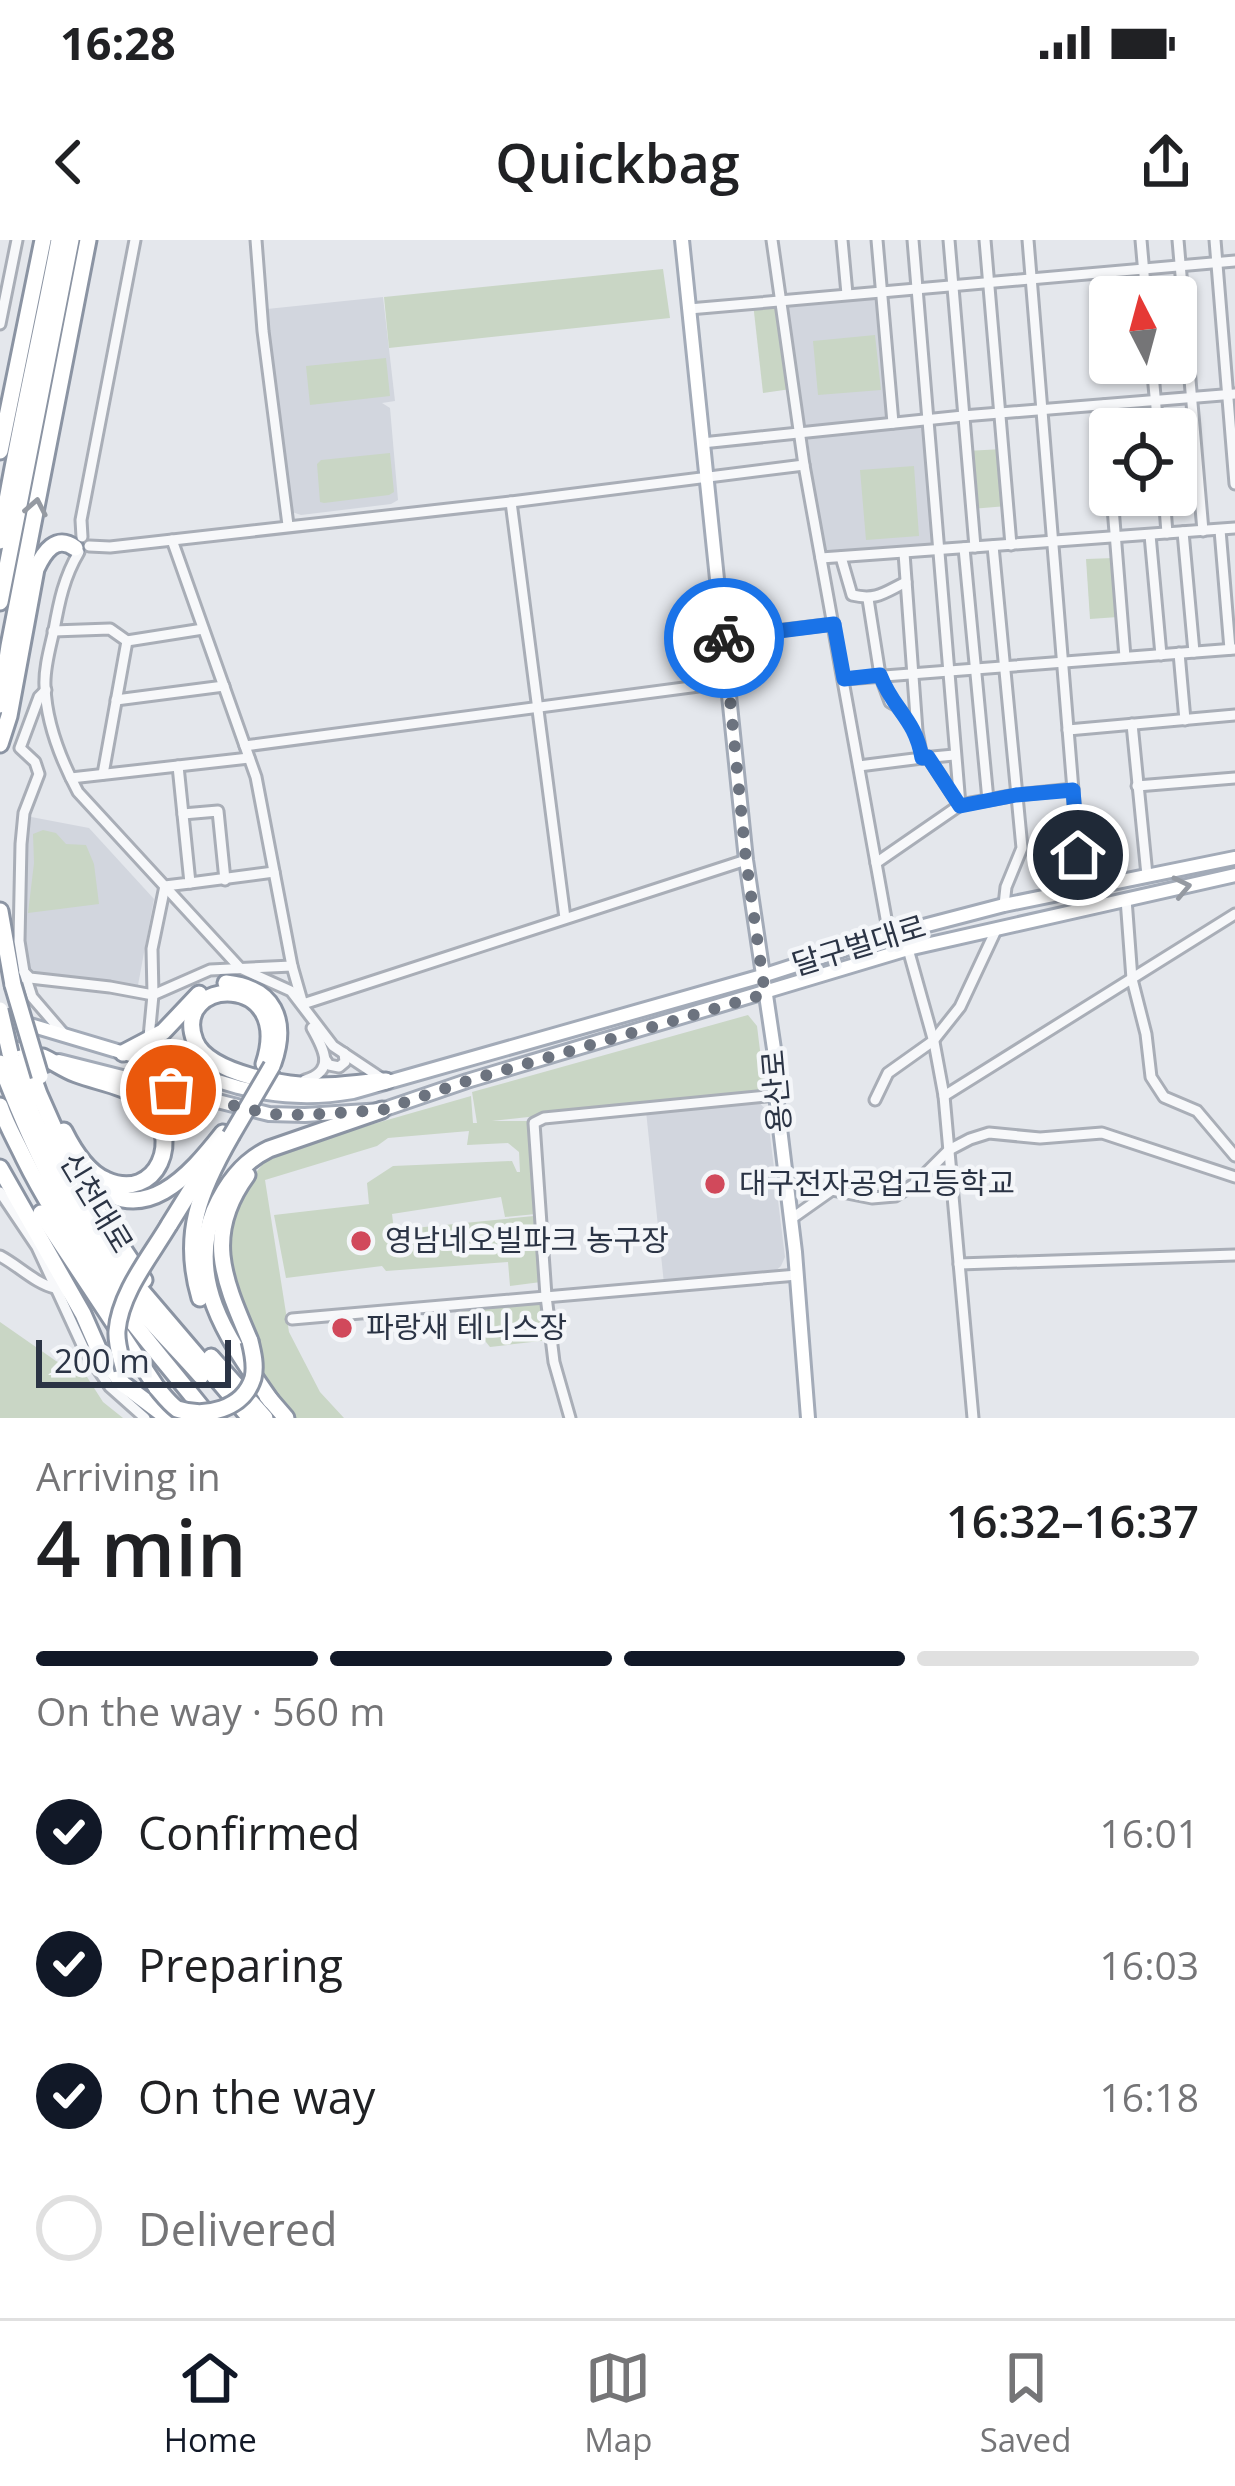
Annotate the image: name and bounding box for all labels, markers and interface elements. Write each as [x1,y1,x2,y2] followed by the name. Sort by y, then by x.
[60,12,176,73] text: 16:28
[495,125,740,199] text: Quickbag
[36,129,102,195] icon: back
[1133,129,1199,195] icon: share
[1089,276,1197,384] north arrow
[1089,276,1197,516] map controls
[1089,408,1197,516] button: locate
[22,498,48,518] one-way arrow
[664,578,784,698] courier
[691,605,757,671] icon: bike
[1027,804,1129,906] pin
[1045,822,1111,888] icon: home
[1172,875,1192,900] one-way arrow
[787,905,931,984] street label: 달구벌대로
[120,1039,222,1141] pin
[751,1048,800,1134] street label: 용산로
[138,1057,204,1123] icon: bag
[51,1144,143,1260] street label: 신천대로
[739,1162,1015,1203] place label: 대구전자공업고등학교
[702,1171,728,1197] marker: 대구전자공업고등학교
[385,1219,669,1260] place label: 영남네오빌파크 농구장
[348,1228,374,1254] marker: 영남네오빌파크 농구장
[366,1306,567,1347] place label: 파랑새 테니스장
[329,1315,355,1341] marker: 파랑새 테니스장
[36,1334,231,1387] scale bar
[54,1338,150,1383] text: 200 m
[36,1449,221,1502] text: Arriving in
[946,1490,1199,1551] text: 16:32–16:37
[36,1494,247,1600] text: 4 min
[36,1684,385,1737] text: On the way · 560 m
[36,1799,102,1865] icon: check
[138,1802,360,1863] text: Confirmed
[1100,1806,1199,1859] text: 16:01
[36,1931,102,1997] icon: check
[138,1934,343,1995] text: Preparing
[1100,1938,1199,1991] text: 16:03
[36,2063,102,2129] icon: check
[138,2066,375,2127] text: On the way
[1100,2070,1199,2123] text: 16:18
[138,2198,338,2259] text: Delivered
[164,2345,257,2462] tab: Home
[584,2345,652,2462] tab: Map
[980,2345,1071,2462] tab: Saved

